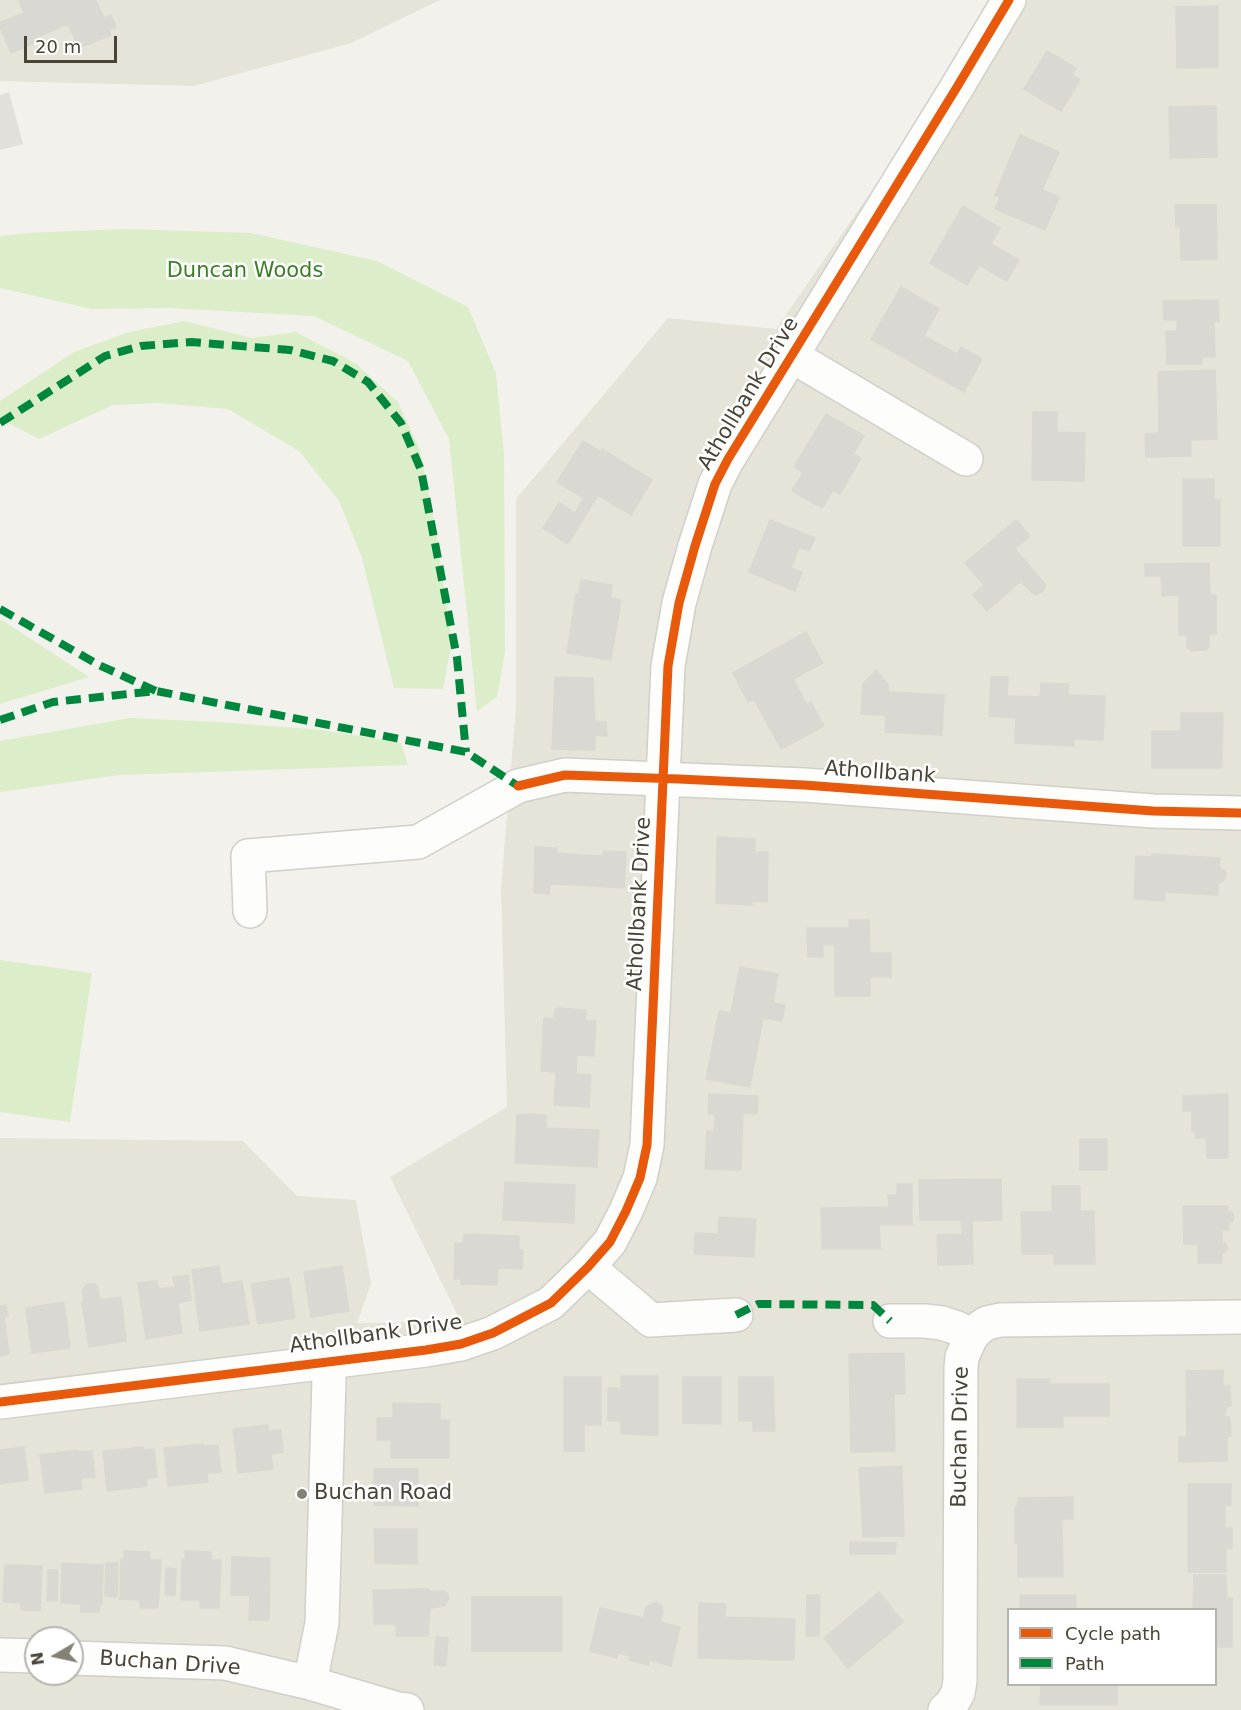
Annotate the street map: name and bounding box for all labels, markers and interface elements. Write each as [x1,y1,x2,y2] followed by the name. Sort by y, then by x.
[27,24,120,62] scale bar
[35,36,81,57] text: 20 m
[167,259,323,285] park label: Duncan Woods
[693,313,805,475] street label: Athollbank Drive
[823,757,937,789] street label: Athollbank
[623,816,657,992] street label: Athollbank Drive
[288,1310,464,1360] street label: Athollbank Drive
[947,1366,975,1508] street label: Buchan Drive
[314,1481,452,1507] place label: Buchan Road
[295,1487,309,1501] marker: Buchan Road
[1007,1608,1217,1686] legend
[1065,1623,1161,1644] text: Cycle path
[24,1626,84,1686] north arrow
[99,1646,241,1682] street label: Buchan Drive
[27,1650,48,1667] text: N
[1065,1653,1105,1674] text: Path

